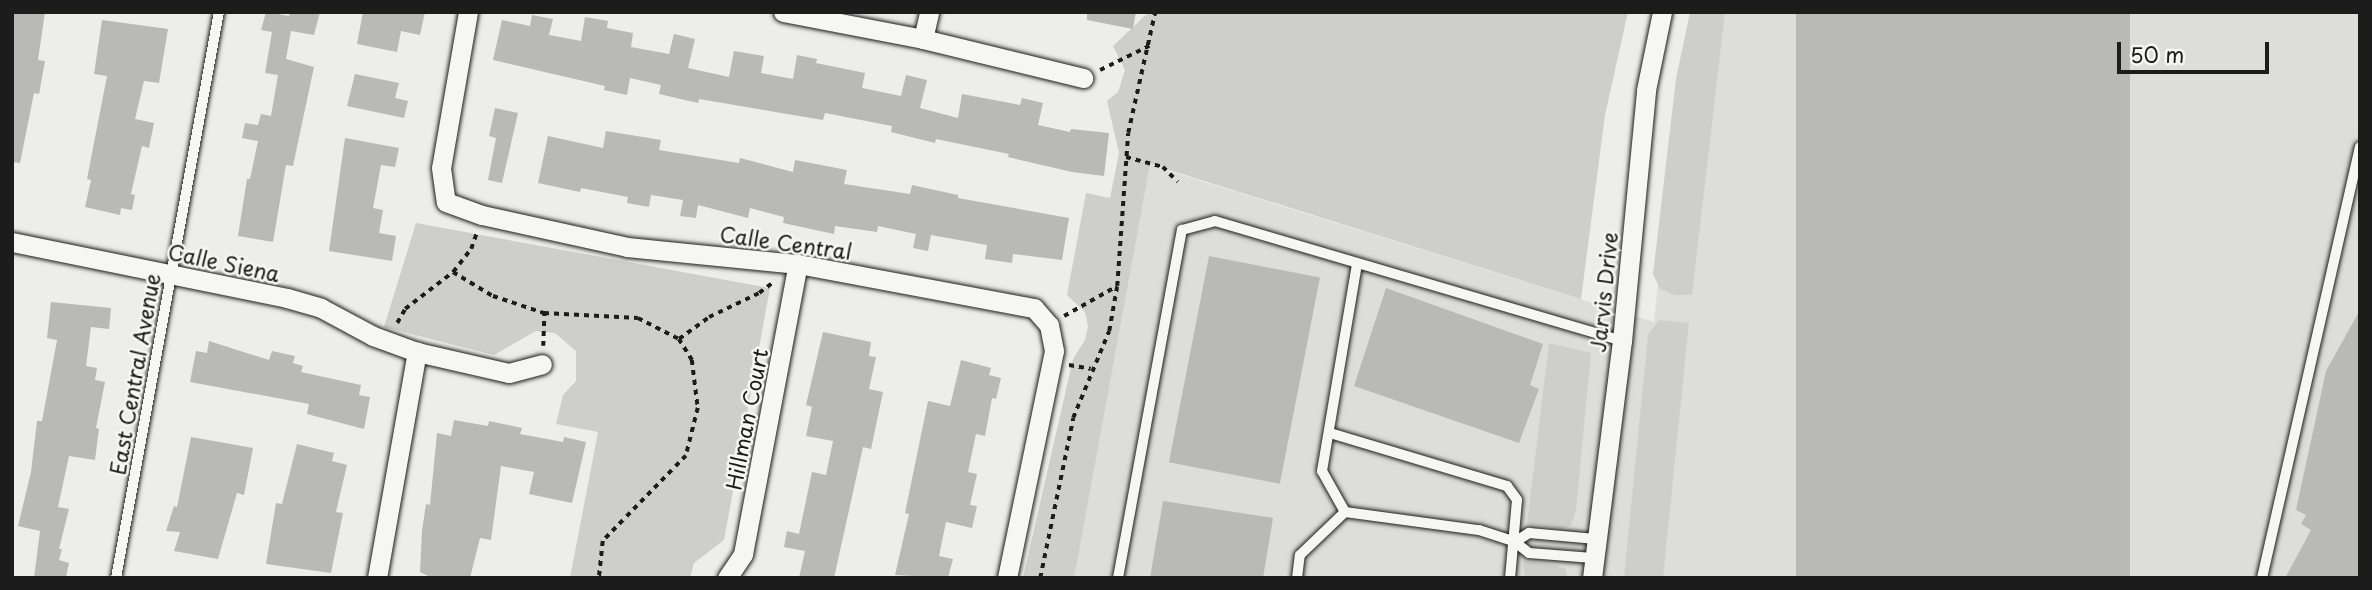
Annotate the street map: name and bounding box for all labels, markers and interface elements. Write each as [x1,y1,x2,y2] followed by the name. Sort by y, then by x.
[2120,28,2272,72] scale bar
[2130,38,2184,70] text: 50 m
[718,220,854,264] street label: Calle Central
[1584,230,1622,354] street label: Jarvis Drive
[166,238,282,286] street label: Calle Siena
[104,271,164,477] street label: East Central Avenue
[720,347,772,491] street label: Hillman Court

